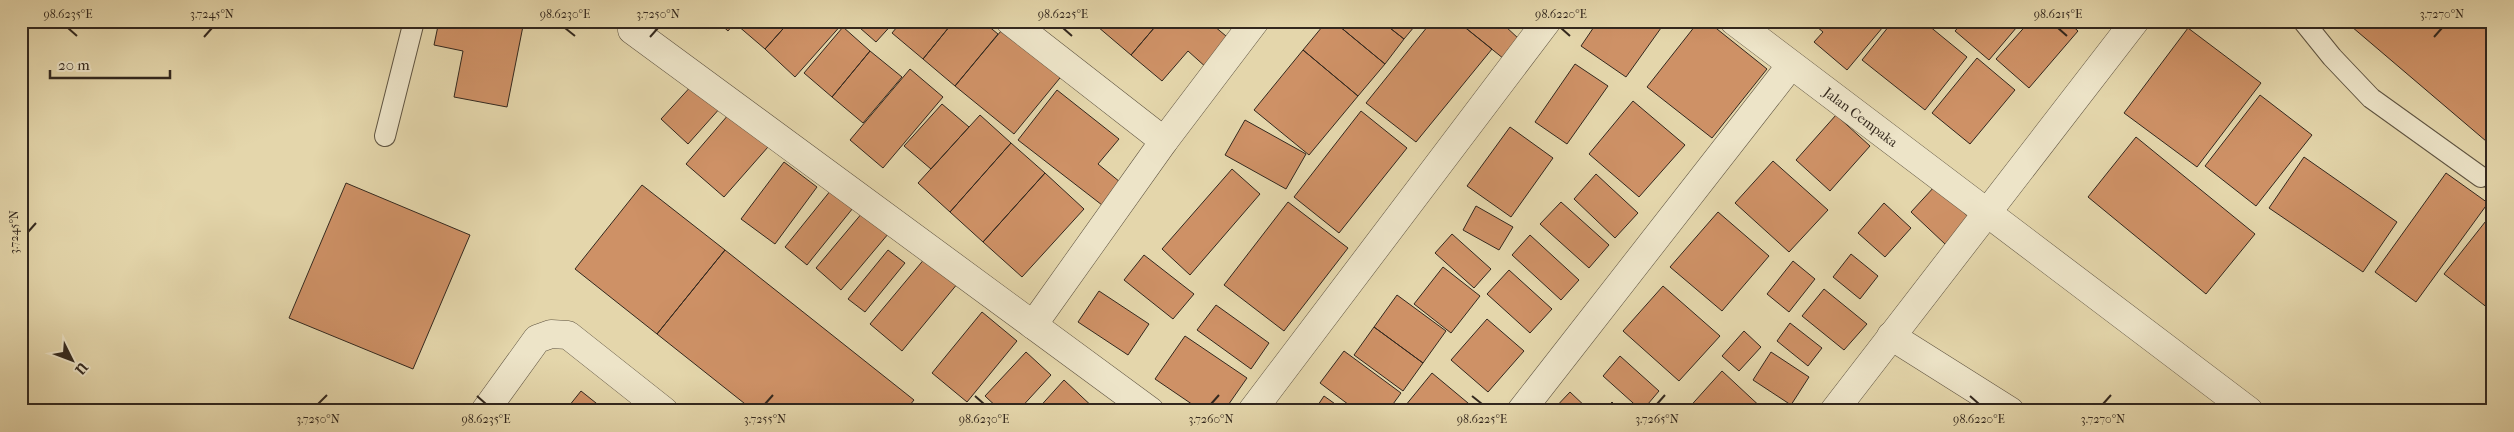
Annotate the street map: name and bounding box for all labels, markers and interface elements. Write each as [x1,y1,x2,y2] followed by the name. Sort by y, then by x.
[43,7,93,21] text: 98.6235°E
[190,7,234,21] text: 3.7245°N
[540,7,590,21] text: 98.6230°E
[636,7,680,21] text: 3.7250°N
[1038,7,1088,21] text: 98.6225°E
[1535,7,1587,21] text: 98.6220°E
[2034,7,2082,21] text: 98.6215°E
[2420,7,2464,21] text: 3.7270°N
[50,48,170,80] scale bar
[58,56,90,74] text: 20 m
[1819,83,1901,151] street label: Jalan Cempaka
[7,210,21,254] text: 3.7245°N
[48,334,98,384] north arrow
[71,358,92,378] text: U
[296,412,340,426] text: 3.7250°N
[461,412,511,426] text: 98.6235°E
[744,412,786,426] text: 3.7255°N
[959,412,1009,426] text: 98.6230°E
[1188,412,1234,426] text: 3.7260°N
[1457,412,1507,426] text: 98.6225°E
[1635,412,1679,426] text: 3.7265°N
[1953,412,2005,426] text: 98.6220°E
[2081,412,2125,426] text: 3.7270°N

